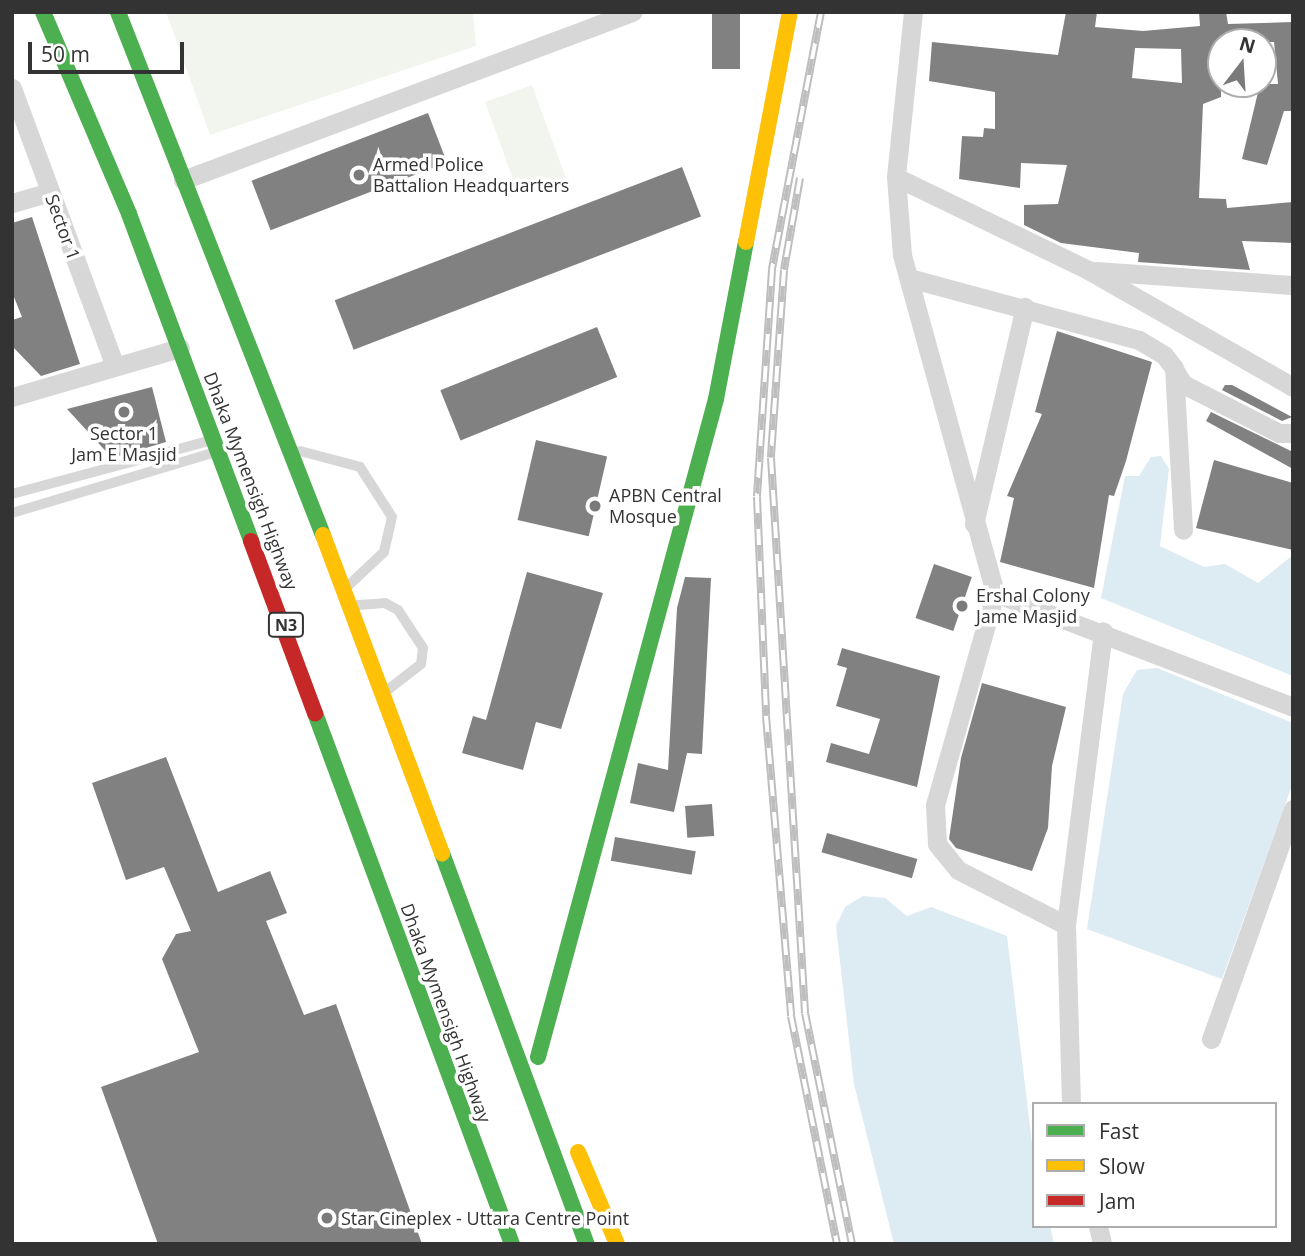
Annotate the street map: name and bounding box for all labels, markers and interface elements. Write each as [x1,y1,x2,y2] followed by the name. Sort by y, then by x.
[32,28,187,72] scale bar
[1207,28,1277,98] north arrow
[1236,30,1259,60] text: N
[41,40,90,68] text: 50 m
[373,154,569,196] place label: Armed Police Battalion Headquarters
[351,167,367,183] marker: Armed Police Battalion Headquarters
[41,191,85,263] street label: Sector 1
[199,369,303,593] street label: Dhaka Mymensigh Highway
[116,404,132,420] marker: Sector 1 Jam E Masjid
[71,423,177,466] place label: Sector 1 Jam E Masjid
[609,485,722,528] place label: APBN Central Mosque
[587,498,603,514] marker: APBN Central Mosque
[976,585,1090,628] place label: Ershal Colony Jame Masjid
[954,598,970,614] marker: Ershal Colony Jame Masjid
[267,612,305,638] road number: N3
[396,901,496,1125] street label: Dhaka Mymensigh Highway
[1032,1102,1277,1228] legend
[1099,1117,1139,1145] text: Fast
[1099,1152,1145,1180] text: Slow
[1099,1187,1136,1215] text: Jam
[341,1207,629,1229] place label: Star Cineplex - Uttara Centre Point
[319,1210,335,1226] marker: Star Cineplex - Uttara Centre Point

